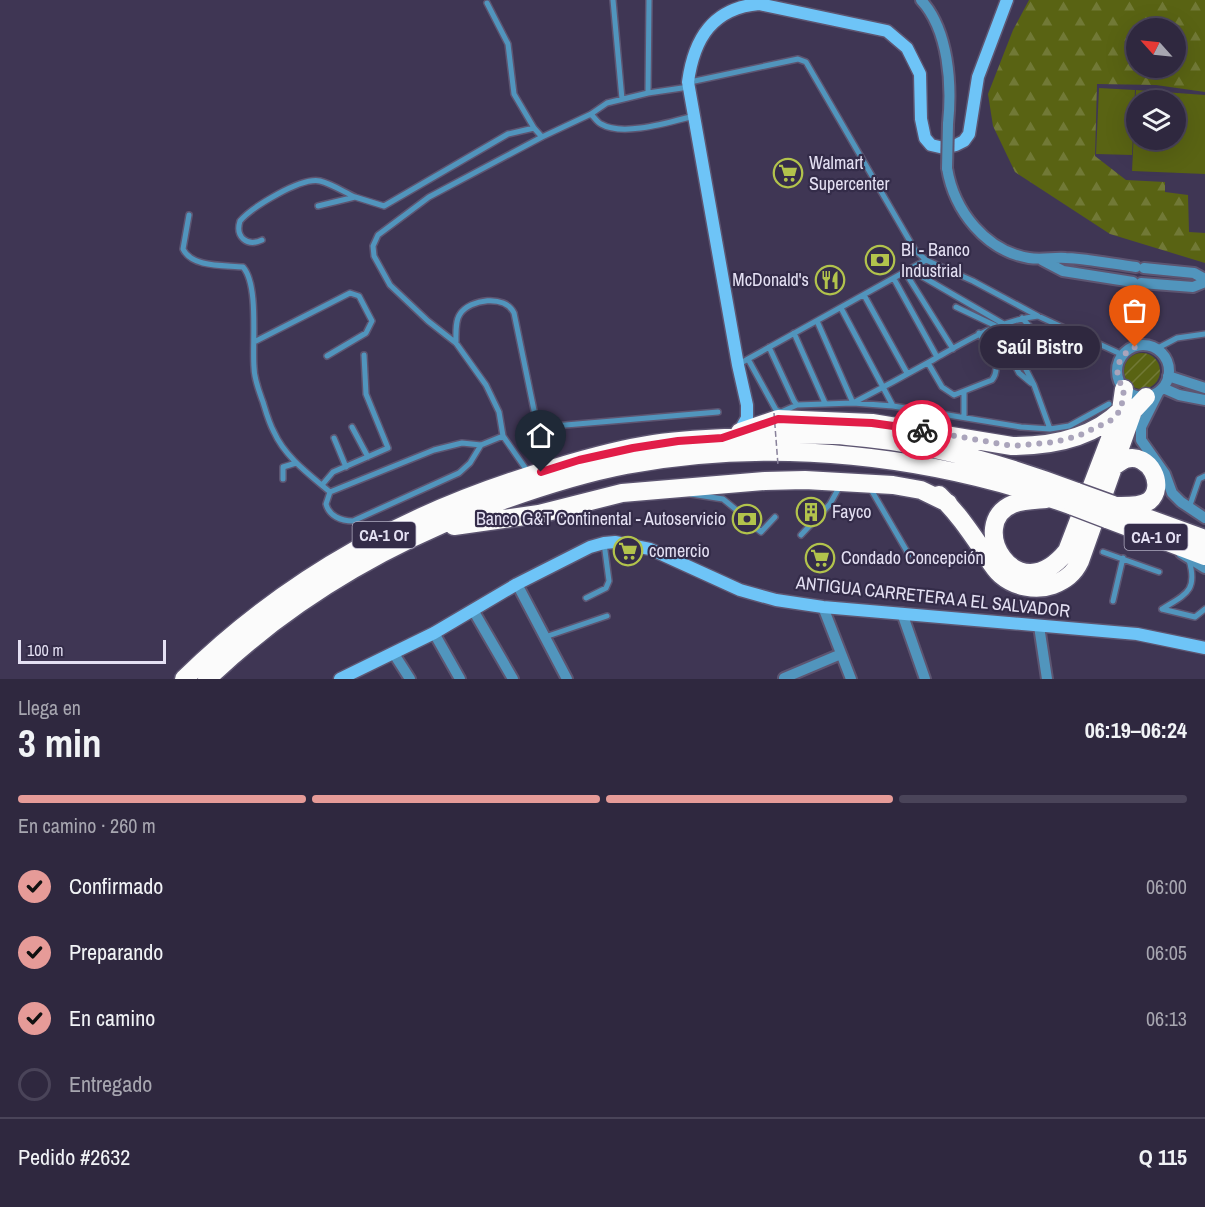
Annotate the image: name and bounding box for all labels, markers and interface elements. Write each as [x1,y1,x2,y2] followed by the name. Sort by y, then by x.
[1126,18,1186,78] north arrow
[1126,18,1186,150] map controls
[1126,90,1186,150] button: layers
[809,150,889,196] place label: Walmart Supercenter
[772,157,804,189] supermarket icon: Walmart Supercenter
[901,237,970,283] place label: BI - Banco Industrial
[864,244,896,276] bank icon: BI - Banco Industrial
[814,264,846,296] restaurant icon: McDonald's
[732,267,809,292] place label: McDonald's
[1109,285,1160,347] pin
[1118,294,1151,327] icon: bag
[979,326,1099,368] callout: Saúl Bistro
[997,333,1083,360] text: Saúl Bistro
[892,400,952,460] courier
[515,410,566,472] pin
[906,414,939,447] icon: bike
[524,419,557,452] icon: home
[795,496,827,528] building icon: Fayco
[832,499,871,524] place label: Fayco
[731,503,763,535] bank icon: Banco G&T Continental - Autoservicio
[476,506,726,531] place label: Banco G&T Continental - Autoservicio
[352,522,416,548] road number: CA-1 Or
[1124,524,1188,550] road number: CA-1 Or
[612,535,644,567] supermarket icon: comercio
[649,538,710,563] place label: comercio
[804,542,836,574] supermarket icon: Condado Concepción
[841,545,984,570] place label: Condado Concepción
[794,570,1072,623] street label: ANTIGUA CARRETERA A EL SALVADOR
[18,637,166,664] scale bar
[27,639,63,661] text: 100 m
[18,694,81,721] text: Llega en
[1085,715,1187,745] text: 06:19–06:24
[18,717,102,769] text: 3 min
[18,812,156,839] text: En camino · 260 m
[18,870,51,903] icon: check
[69,871,163,901] text: Confirmado
[1146,873,1187,900] text: 06:00
[18,936,51,969] icon: check
[69,937,163,967] text: Preparando
[1146,939,1187,966] text: 06:05
[18,1002,51,1035] icon: check
[69,1003,155,1033] text: En camino
[1146,1005,1187,1032] text: 06:13
[69,1069,152,1099] text: Entregado
[18,1142,130,1172] text: Pedido #2632
[1139,1142,1187,1172] text: Q 115

